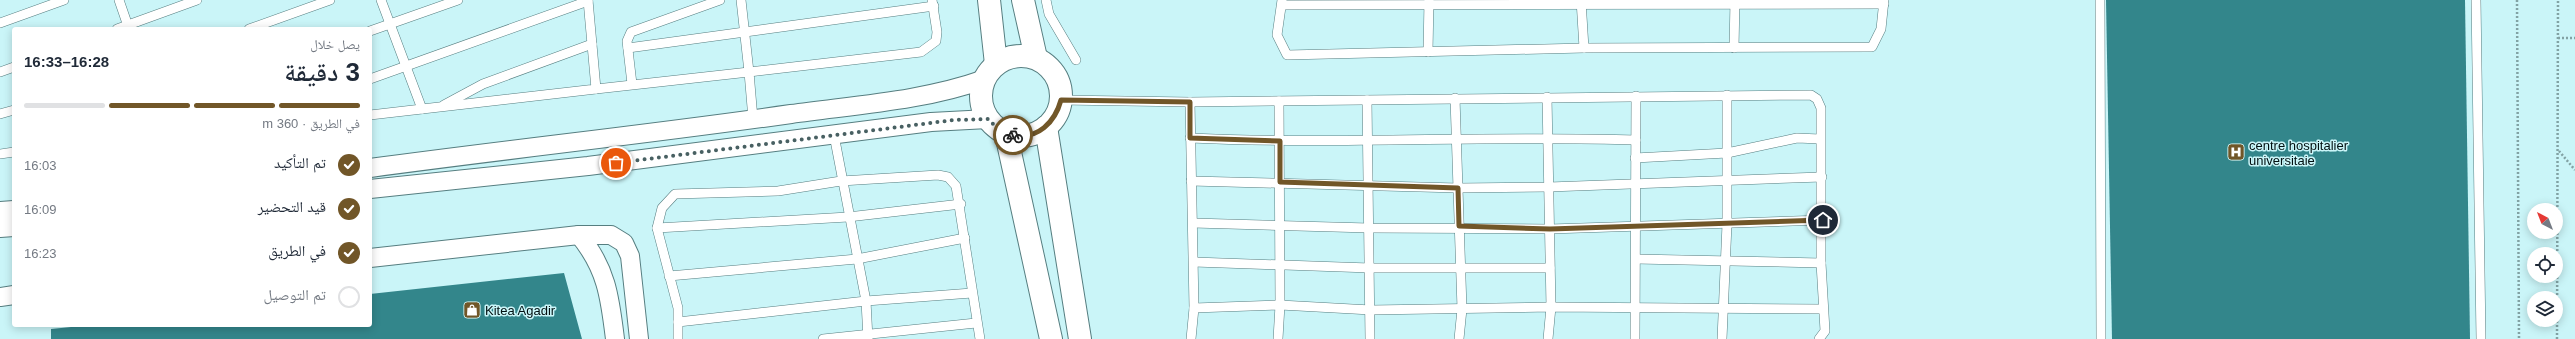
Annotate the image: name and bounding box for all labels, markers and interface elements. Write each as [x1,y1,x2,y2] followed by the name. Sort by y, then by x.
[310,37,360,52] text: يصل خلال
[24,53,109,70] text: 16:28–16:33
[284,57,360,87] text: 3 دقيقة
[993,115,1033,155] courier
[262,116,360,131] text: في الطريق · 360 m
[1002,124,1024,146] icon: bike
[2249,138,2349,168] place label: centre hospitalier universitaie
[2226,142,2246,162] hospital icon: centre hospitalier universitaie
[599,146,633,180] pin
[605,152,627,174] icon: bag
[274,154,326,171] text: تم التأكيد
[338,154,360,176] icon: check
[24,158,57,173] text: 16:03
[258,198,326,215] text: قيد التحضير
[338,198,360,220] icon: check
[24,202,57,217] text: 16:09
[1806,203,1840,237] pin
[2527,203,2563,239] north arrow
[2527,203,2563,327] map controls
[1812,209,1834,231] icon: home
[268,242,326,259] text: في الطريق
[338,242,360,264] icon: check
[24,246,57,261] text: 16:23
[2527,247,2563,283] button: locate
[264,286,326,303] text: تم التوصيل
[2527,291,2563,327] button: layers
[462,300,482,320] shop icon: Kitea Agadir
[485,303,556,318] place label: Kitea Agadir

